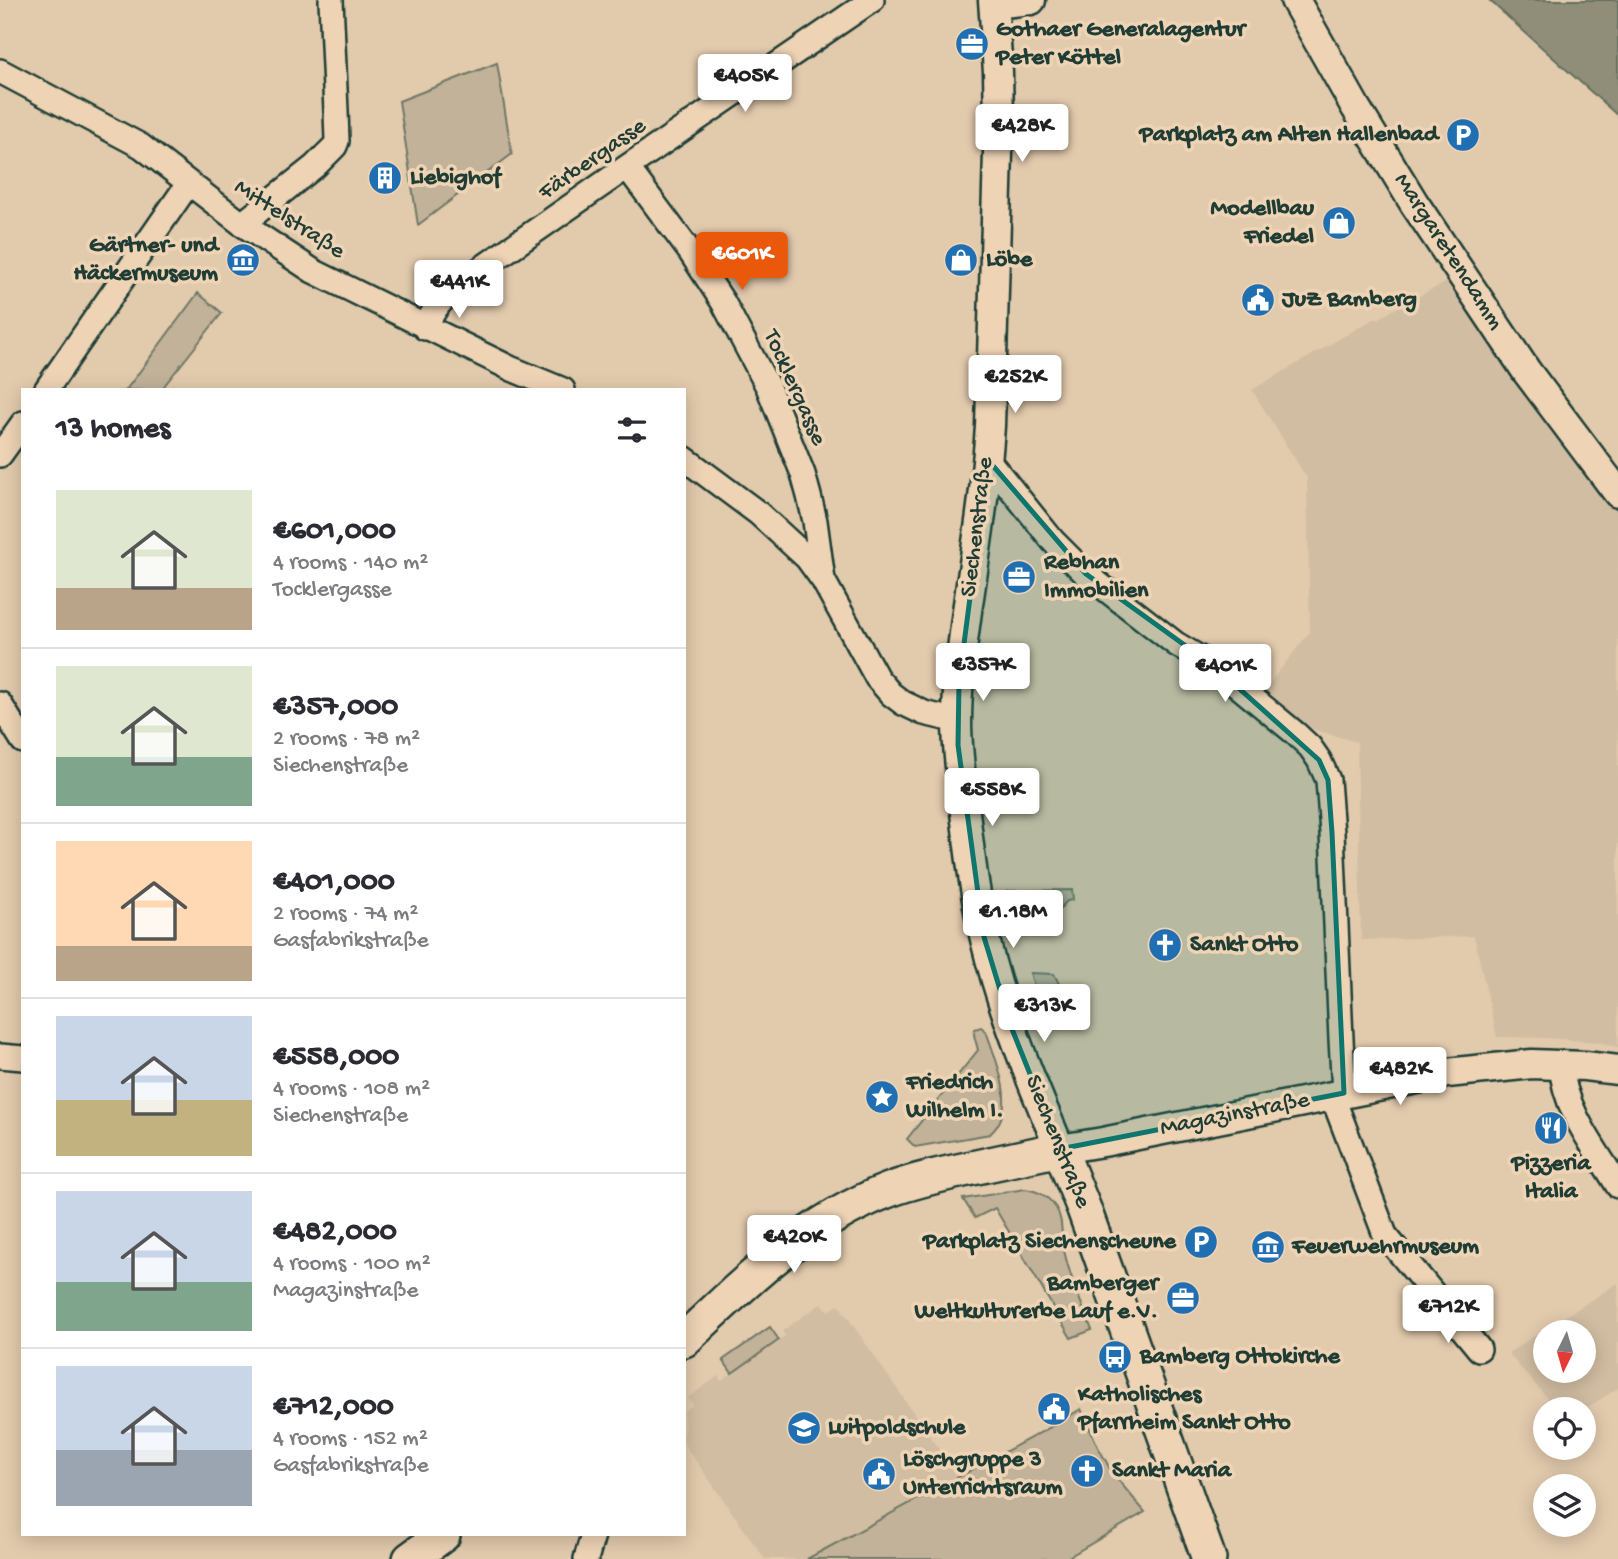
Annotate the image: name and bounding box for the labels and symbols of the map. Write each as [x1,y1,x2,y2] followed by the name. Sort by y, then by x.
[994,16,1247,73] place label: Gothaer Generalagentur Peter Köttel
[953,25,991,63] office icon: Gothaer Generalagentur Peter Köttel
[696,54,794,114] pin: €405K
[973,104,1071,164] pin: €428K
[533,112,653,208] street label: Färbergasse
[1444,116,1482,154] parking icon: Parkplatz am Alten Hallenbad
[1138,121,1441,150] place label: Parkplatz am Alten Hallenbad
[366,159,404,197] building icon: Liebighof
[410,164,503,193] place label: Liebighof
[1386,168,1510,336] street label: Margaretendamm
[228,173,350,267] street label: Mittelstraße
[1211,195,1315,252] place label: Modellbau Friedel
[1320,204,1358,242] shop icon: Modellbau Friedel
[73,232,221,289] place label: Gärtner- und Häckermuseum
[693,232,791,292] pin: €601K
[224,241,262,279] museum icon: Gärtner- und Häckermuseum
[942,241,980,279] shop icon: Löbe
[986,246,1034,275] place label: Löbe
[410,260,508,320] pin: €441K
[1239,281,1277,319] public building icon: JuZ Bamberg
[1281,286,1417,315] place label: JuZ Bamberg
[755,324,833,451] street label: Tocklergasse
[966,356,1064,415] pin: €252K
[955,455,1001,599] street label: Siechenstraße
[1043,549,1149,606] place label: Rebhan Immobilien
[1000,558,1038,596] office icon: Rebhan Immobilien
[934,644,1032,703] pin: €357K
[1176,644,1274,704] pin: €401K
[943,768,1041,828] pin: €558K
[956,890,1070,950] pin: €1.18M
[1146,926,1184,964] church icon: Sankt Otto
[1190,931,1299,960] place label: Sankt Otto
[995,984,1093,1044] pin: €313K
[1351,1048,1449,1107] pin: €482K
[905,1069,1003,1126] place label: Friedrich Wilhelm I.
[1017,1071,1097,1213] street label: Siechenstraße
[863,1078,901,1116] place icon: Friedrich Wilhelm I.
[1158,1086,1313,1144] street label: Magazinstraße
[1532,1109,1570,1147] restaurant icon: Pizzeria Italia
[1509,1150,1592,1207] place label: Pizzeria Italia
[745,1216,843,1275] pin: €420K
[1182,1223,1220,1261] parking icon: Parkplatz Siechenscheune
[921,1228,1178,1257] place label: Parkplatz Siechenscheune
[1249,1228,1287,1266] museum icon: Feuerwehrmuseum
[1291,1233,1479,1262] place label: Feuerwehrmuseum
[913,1270,1161,1327] place label: Bamberger Weltkulturerbe Lauf e.V.
[1164,1279,1202,1317] office icon: Bamberger Weltkulturerbe Lauf e.V.
[1399,1286,1497,1345] pin: €712K
[1533,1320,1596,1382] north arrow
[1096,1338,1134,1376] bus stop icon: Bamberg Ottokirche
[1139,1343,1341,1372] place label: Bamberg Ottokirche
[1076,1381,1291,1438] place label: Katholisches Pfarrheim Sankt Otto
[1035,1390,1073,1428] public building icon: Katholisches Pfarrheim Sankt Otto
[785,1409,823,1447] school or university icon: Luitpoldschule
[828,1414,967,1443] place label: Luitpoldschule
[903,1446,1062,1503] place label: Löschgruppe 3 Unterrichtsraum
[1068,1452,1106,1490] church icon: Sankt Maria
[860,1455,898,1493] public building icon: Löschgruppe 3 Unterrichtsraum
[1112,1457,1233,1486] place label: Sankt Maria

